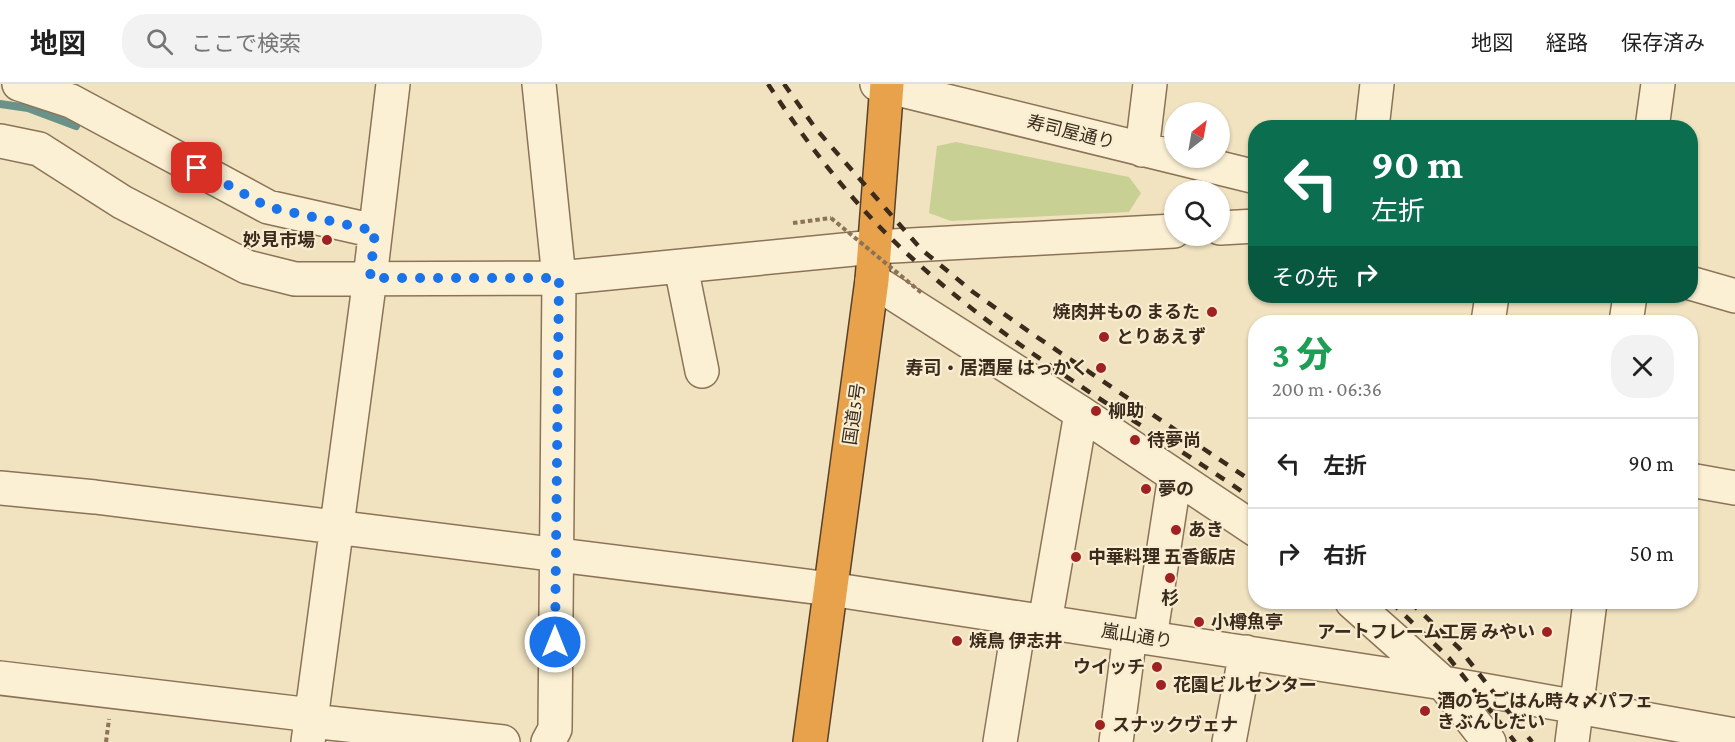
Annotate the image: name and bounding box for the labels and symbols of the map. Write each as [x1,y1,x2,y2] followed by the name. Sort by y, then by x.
[1164,102,1230,168] north arrow
[1025,111,1117,153] street label: 寿司屋通り
[171,142,222,193] pin
[243,230,315,250] place label: 妙見市場
[320,233,334,247] marker: 妙見市場
[1053,302,1200,322] place label: 焼肉丼もの まるた
[1205,305,1219,319] marker: 焼肉丼もの まるた
[1116,326,1206,347] place label: とりあえず
[1097,330,1111,344] marker: とりあえず
[906,358,1089,378] place label: 寿司・居酒屋 はっかく
[1094,361,1108,375] marker: 寿司・居酒屋 はっかく
[840,382,868,446] street label: 国道5号
[1108,401,1144,421] place label: 柳助
[1089,404,1103,418] marker: 柳助
[1147,430,1201,450] place label: 待夢尚
[1128,433,1142,447] marker: 待夢尚
[1158,479,1194,499] place label: 夢の
[1139,482,1153,496] marker: 夢の
[1188,520,1224,540] place label: あき
[1169,523,1183,537] marker: あき
[1088,547,1235,567] place label: 中華料理 五香飯店
[1069,550,1083,564] marker: 中華料理 五香飯店
[1163,571,1177,585] marker: 杉
[1161,588,1179,608] place label: 杉
[523,610,587,674] position arrow
[1211,611,1283,632] place label: 小樽魚亭
[1192,615,1206,629] marker: 小樽魚亭
[1100,620,1174,652] street label: 嵐山通り
[1317,622,1535,642] place label: アートフレーム工房 みやい
[1540,625,1554,639] marker: アートフレーム工房 みやい
[969,631,1062,651] place label: 焼鳥 伊志井
[950,634,964,648] marker: 焼鳥 伊志井
[1073,657,1145,677] place label: ウイッチ
[1150,660,1164,674] marker: ウイッチ
[1173,675,1317,695] place label: 花園ビルセンター
[1154,678,1168,692] marker: 花園ビルセンター
[1437,691,1653,732] place label: 酒のちごはん時々〆パフェ きぶんしだい
[1418,704,1432,718] marker: 酒のちごはん時々〆パフェ きぶんしだい
[1112,714,1238,735] place label: スナックヴェナ
[1093,718,1107,732] marker: スナックヴェナ

